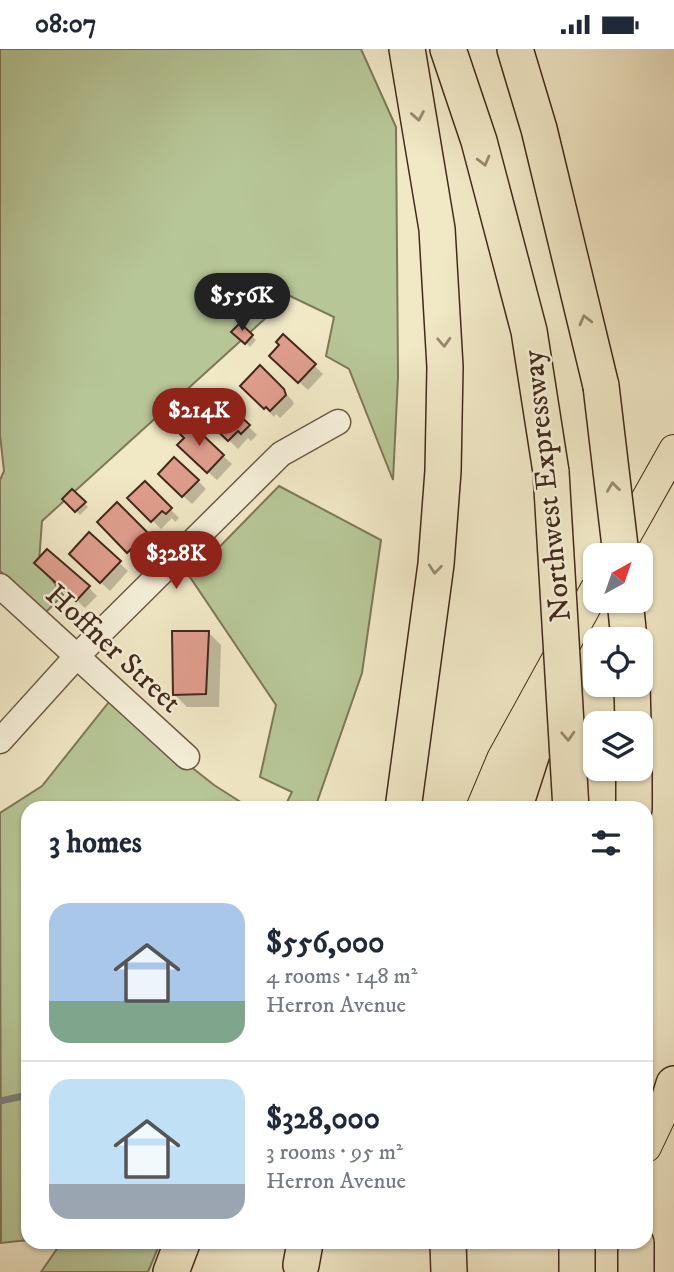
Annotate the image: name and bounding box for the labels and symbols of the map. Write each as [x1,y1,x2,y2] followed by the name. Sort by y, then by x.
[410,110,425,122] one-way arrow
[476,154,490,166] one-way arrow
[193,273,291,333] pin: $556K
[579,314,593,326] one-way arrow
[436,337,451,348] one-way arrow
[515,347,580,623] street label: Northwest Expressway
[150,389,248,448] pin: $214K
[606,481,621,493] one-way arrow
[127,531,225,591] pin: $328K
[583,543,653,613] north arrow
[428,564,443,575] one-way arrow
[37,577,189,721] street label: Hoffner Street
[561,730,576,741] one-way arrow

